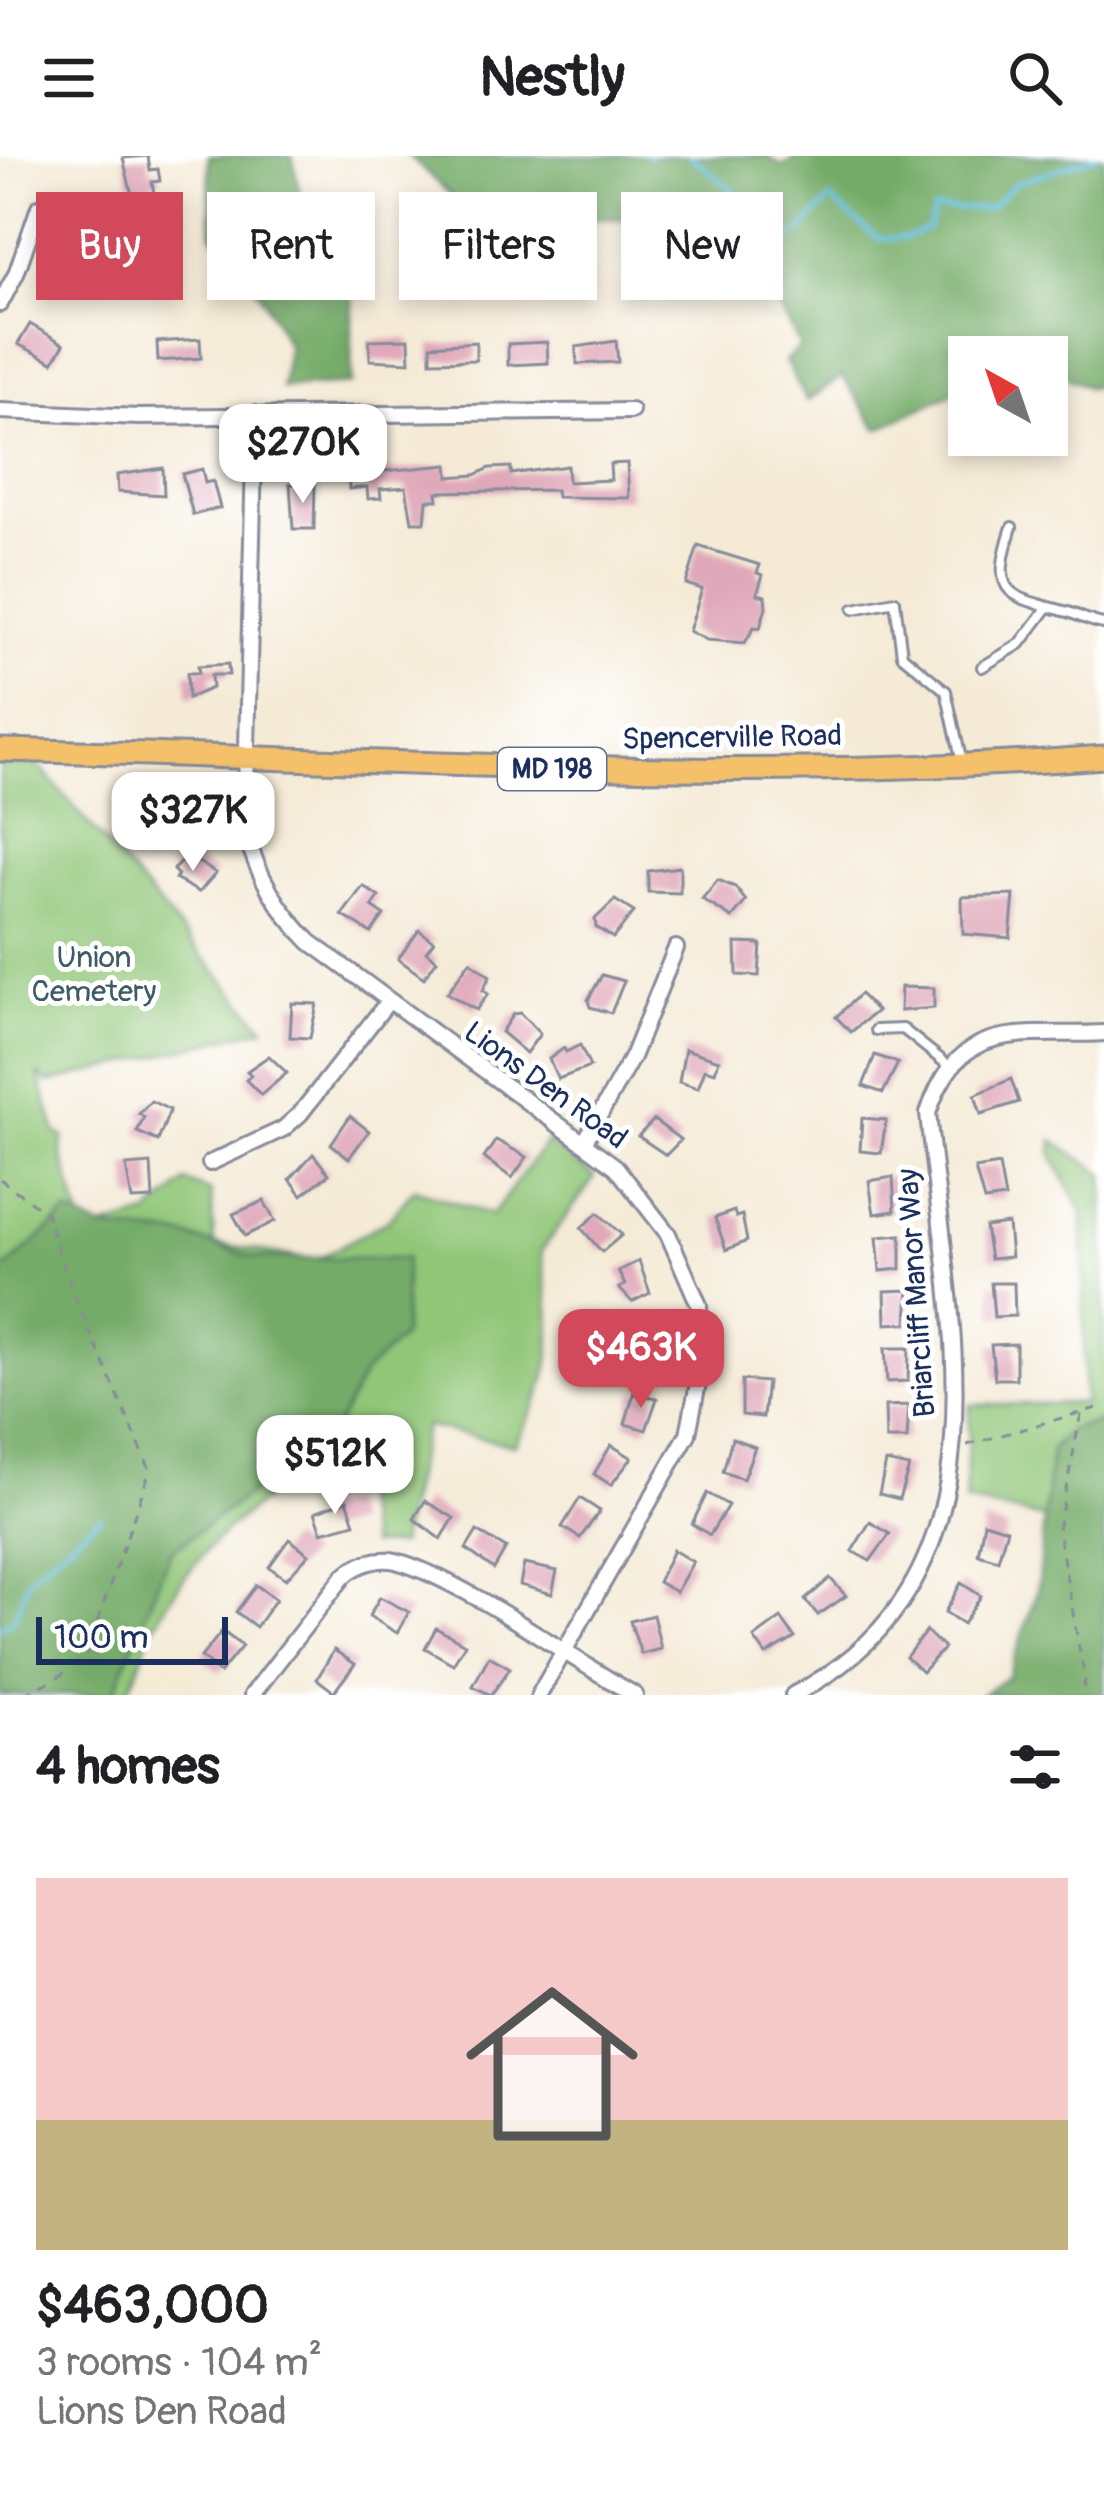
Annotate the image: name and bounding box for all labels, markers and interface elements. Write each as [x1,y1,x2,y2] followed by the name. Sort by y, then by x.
[480,44,624,112] text: Nestly
[36,45,102,111] icon: menu
[1002,45,1068,111] icon: search
[36,192,183,300] chip: Buy
[207,192,375,300] chip: Rent
[399,192,597,300] chip: Filters
[621,192,783,300] chip: New
[948,336,1068,456] north arrow
[948,336,1068,456] map controls
[219,404,387,506] pin: $270K
[246,418,360,467] text: $270K
[622,717,842,758] street label: Spencerville Road
[498,748,606,790] road number: MD 198
[109,772,277,874] pin: $327K
[139,786,247,835] text: $327K
[32,939,157,1010] park label: Union Cemetery
[457,1014,635,1157] street label: Lions Den Road
[889,1167,944,1419] street label: Briarcliff Manor Way
[557,1309,725,1411] pin: $463K
[585,1323,697,1372] text: $463K
[251,1415,419,1517] pin: $512K
[284,1429,386,1478] text: $512K
[36,1611,228,1664] scale bar
[54,1617,148,1658] text: 100 m
[1002,1734,1068,1800] icon: filters
[36,1735,220,1799] text: 4 homes
[444,1956,660,2172] icon: home
[36,2274,269,2338] text: $463,000
[36,2338,322,2387] text: 3 rooms · 104 m²
[36,2387,287,2436] text: Lions Den Road

